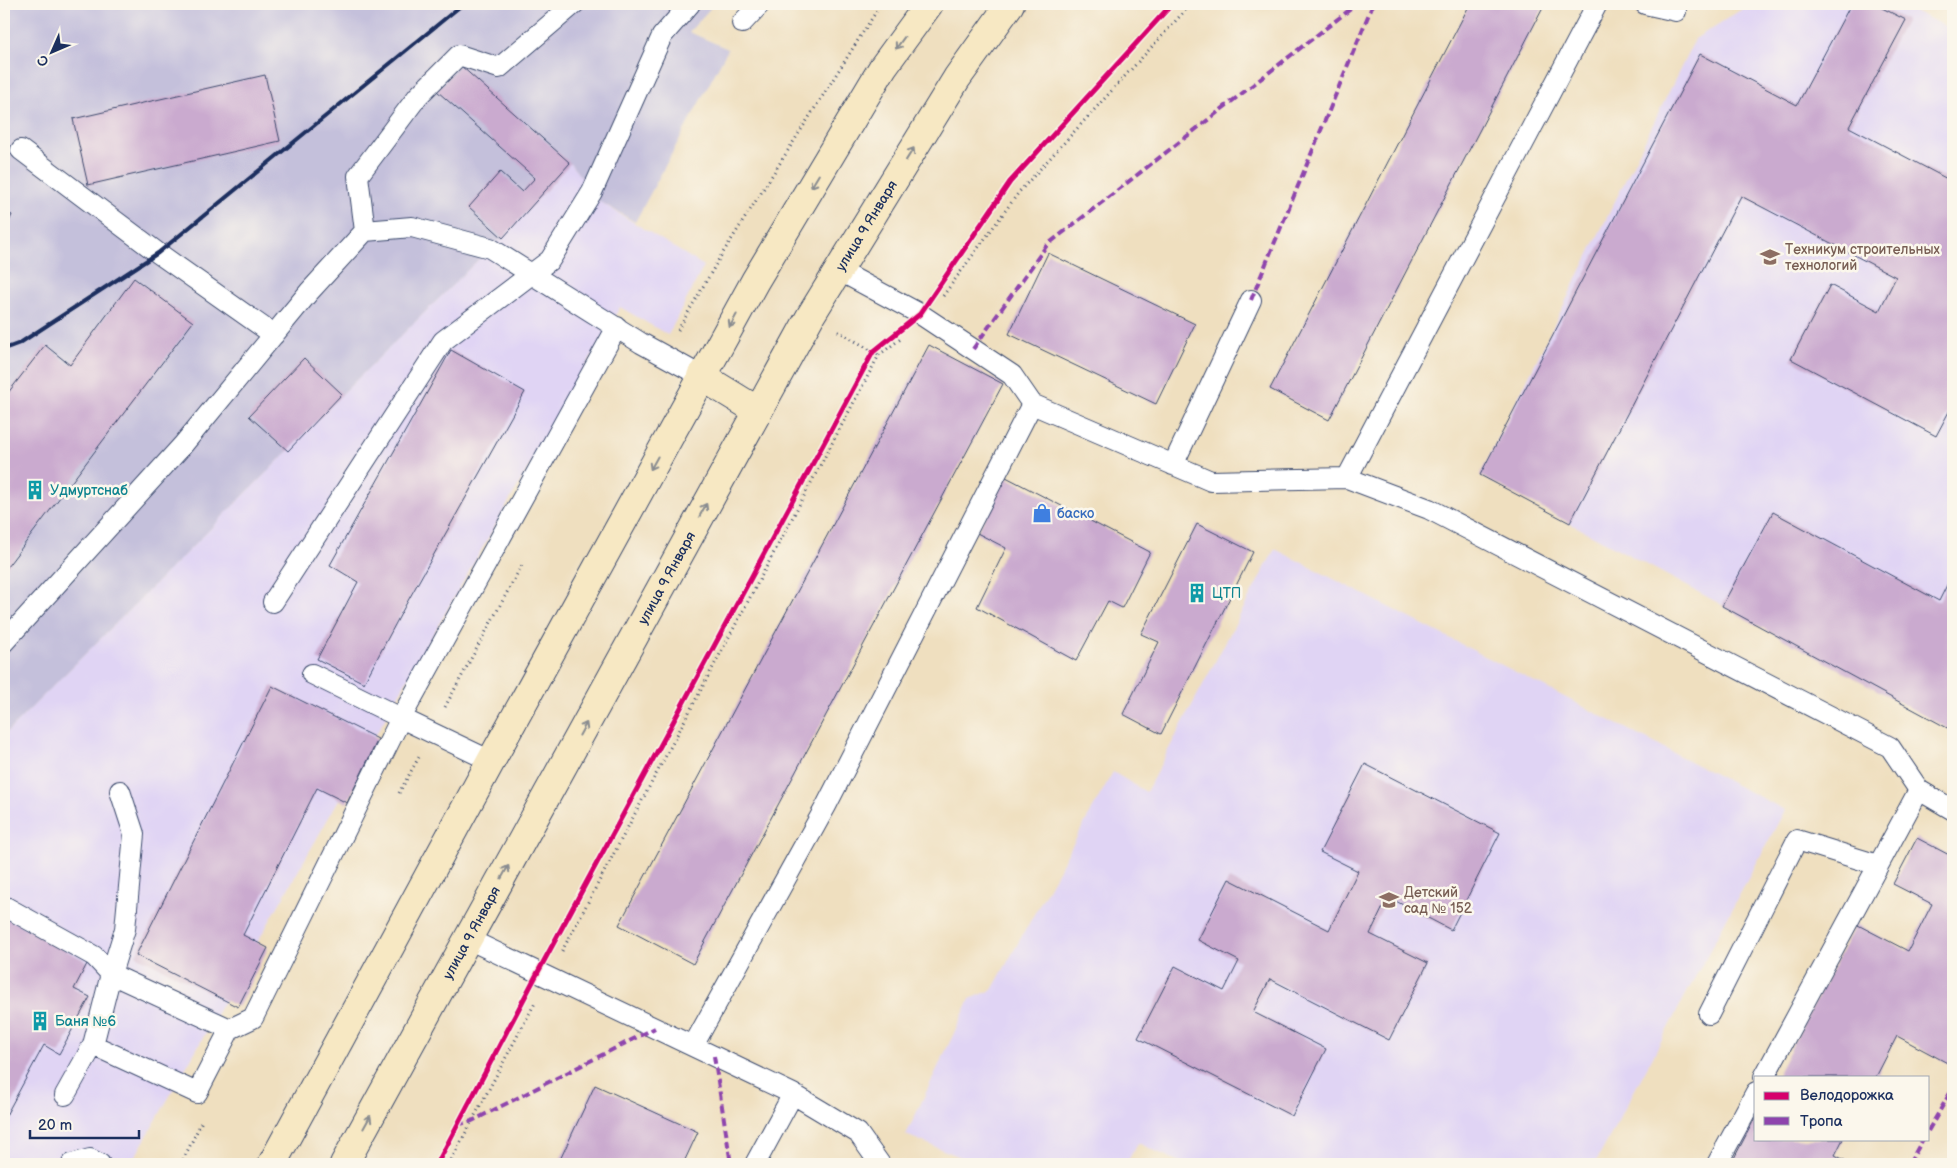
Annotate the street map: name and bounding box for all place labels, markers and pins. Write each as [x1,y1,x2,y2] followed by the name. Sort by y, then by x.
[1785,241,1940,274] place label: Техникум строительных технологий
[1759,246,1781,268] school or university icon: Техникум строительных технологий
[24,479,46,501] building icon: Удмуртснаб
[50,482,128,499] place label: Удмуртснаб
[1031,502,1053,524] shop icon: баско
[1057,505,1094,522] place label: баско
[1186,582,1208,604] building icon: ЦТП
[1212,585,1241,602] place label: ЦТП
[1404,884,1473,917] place label: Детский сад № 152
[1378,889,1400,911] school or university icon: Детский сад № 152
[29,1010,51,1032] building icon: Баня №6
[55,1013,116,1030] place label: Баня №6

